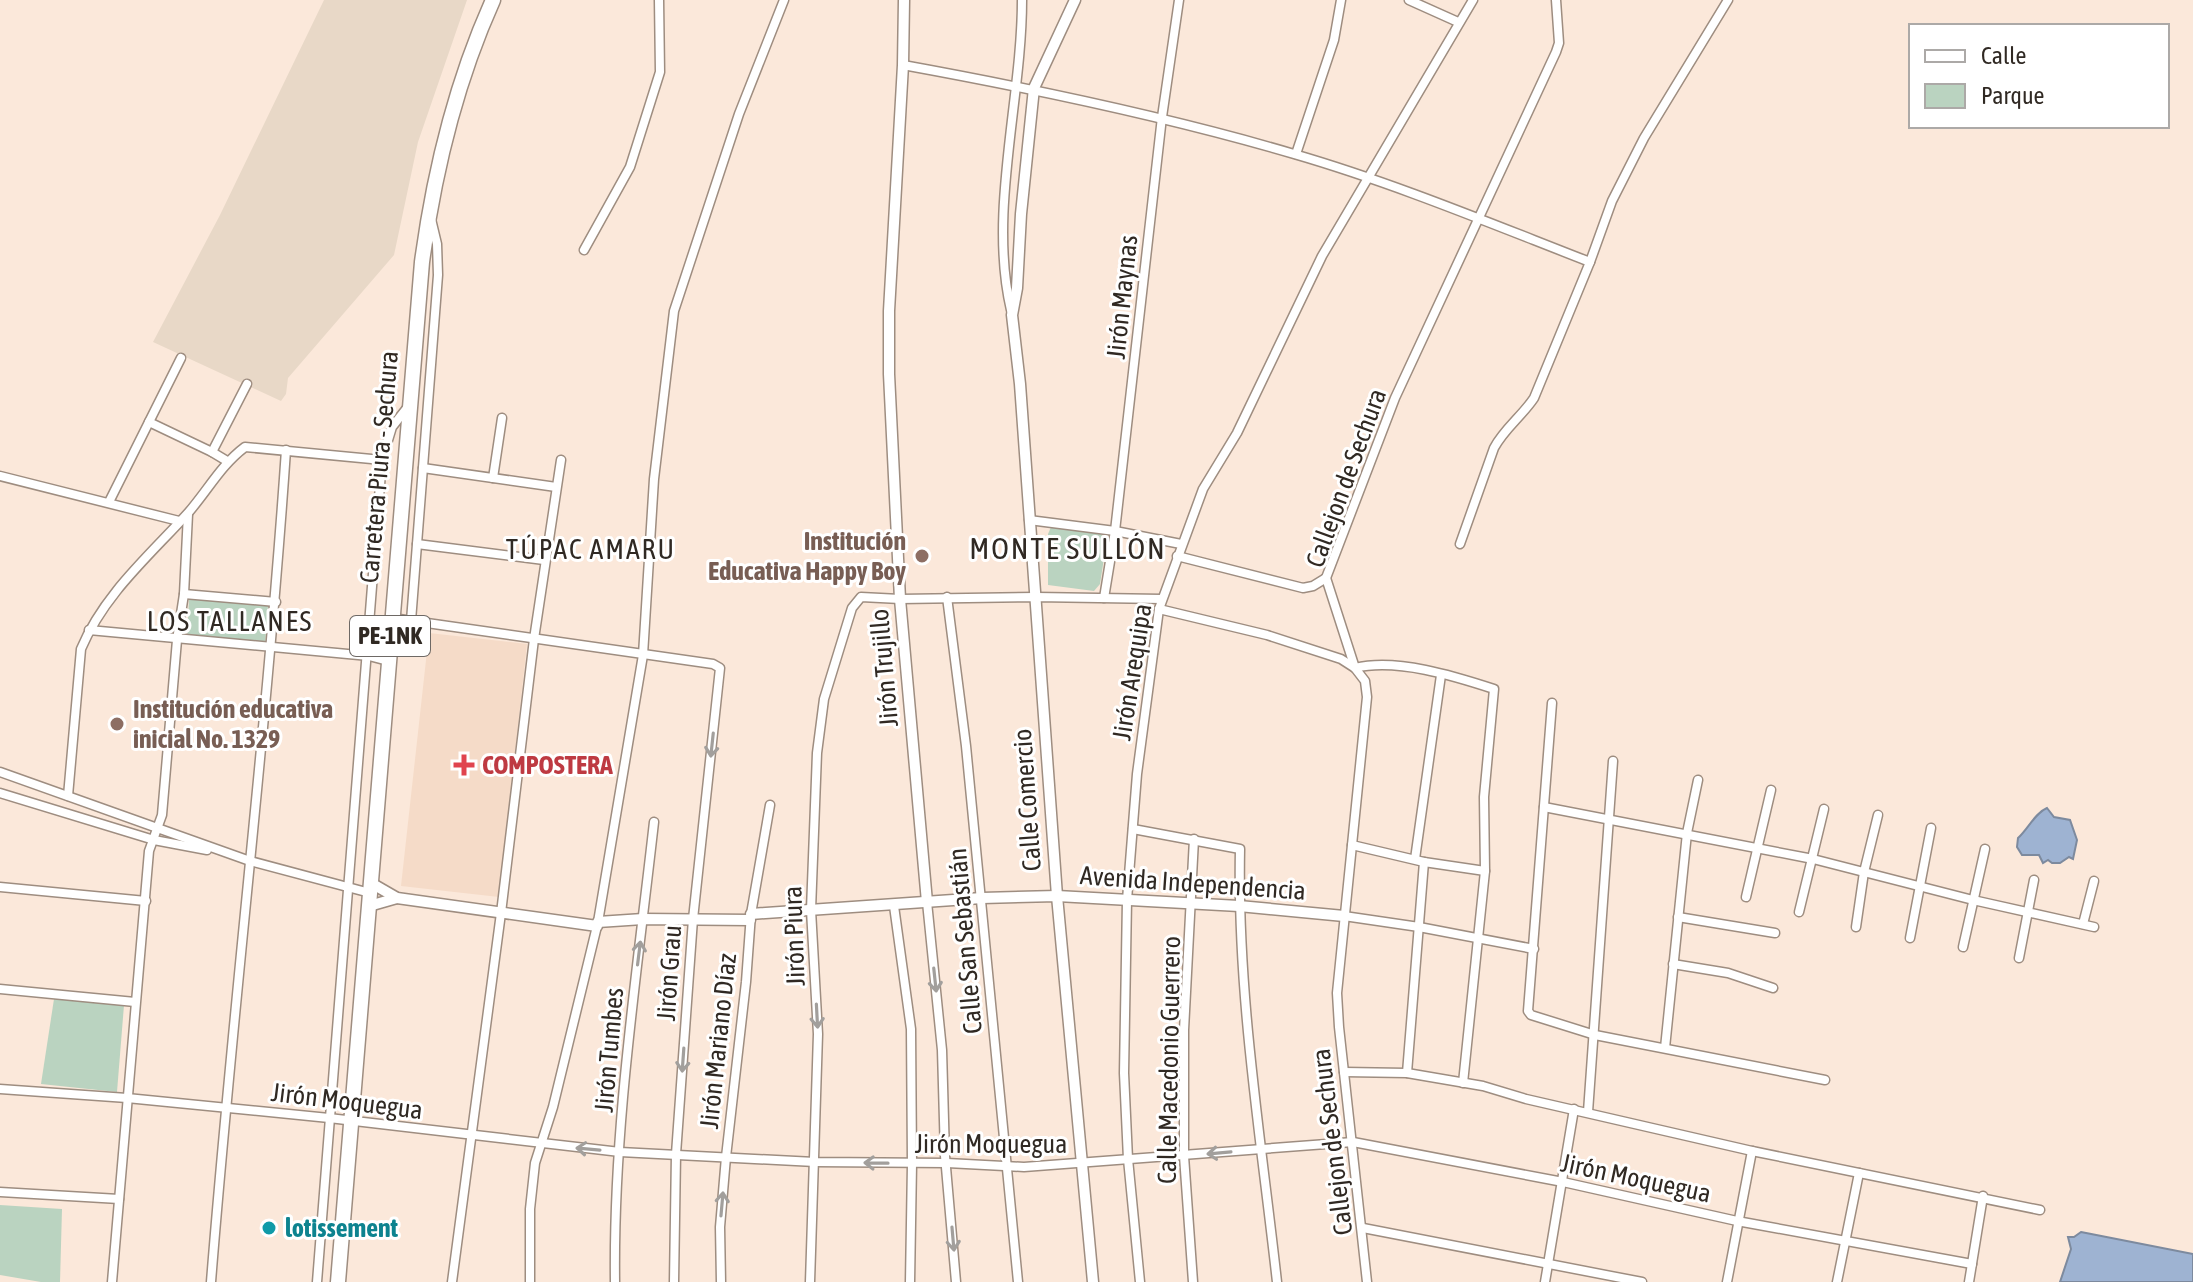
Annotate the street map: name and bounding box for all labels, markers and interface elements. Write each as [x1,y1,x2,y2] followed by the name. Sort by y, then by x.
[1909,24,2169,128] legend
[1981,42,2026,69] text: Calle
[1981,82,2044,109] text: Parque
[1101,234,1143,360] street label: Jirón Maynas
[354,350,404,584] street label: Carretera Piura - Sechura
[1300,385,1392,571] street label: Callejon de Sechura
[708,526,906,586] place label: Institución Educativa Happy Boy
[969,531,1167,565] district label: MONTE SULLÓN
[506,533,676,565] district label: TÚPAC AMARU
[913,547,931,565] marker: Institución Educativa Happy Boy
[1106,602,1158,742] street label: Jirón Arequipa
[147,605,313,637] district label: LOS TALLANES
[864,608,904,728] street label: Jirón Trujillo
[350,616,430,656] road number: PE-1NK
[133,694,333,754] place label: Institución educativa inicial No. 1329
[108,715,126,733] marker: Institución educativa inicial No. 1329
[1007,728,1047,872] street label: Calle Comercio
[704,731,719,758] one-way arrow
[482,750,613,780] place label: COMPOSTERA
[453,754,475,776] marker: COMPOSTERA
[942,847,988,1035] street label: Calle San Sebastián
[1079,860,1307,906] street label: Avenida Independencia
[777,885,811,987] street label: Jirón Piura
[651,924,687,1022] street label: Jirón Grau
[1152,936,1186,1184] street label: Calle Macedonio Guerrero
[631,940,646,967] one-way arrow
[694,952,742,1130] street label: Jirón Mariano Díaz
[928,966,943,993] one-way arrow
[589,986,629,1114] street label: Jirón Tumbes
[810,1002,825,1029] one-way arrow
[675,1046,690,1073] one-way arrow
[1306,1047,1358,1237] street label: Callejon de Sechura
[269,1077,425,1125] street label: Jirón Moquegua
[915,1129,1067,1159] street label: Jirón Moquegua
[575,1141,602,1156] one-way arrow
[1206,1146,1233,1161] one-way arrow
[1558,1147,1714,1209] street label: Jirón Moquegua
[863,1156,890,1171] one-way arrow
[715,1191,730,1218] one-way arrow
[285,1213,399,1243] place label: lotissement
[260,1219,278,1237] marker: lotissement
[946,1225,961,1252] one-way arrow

